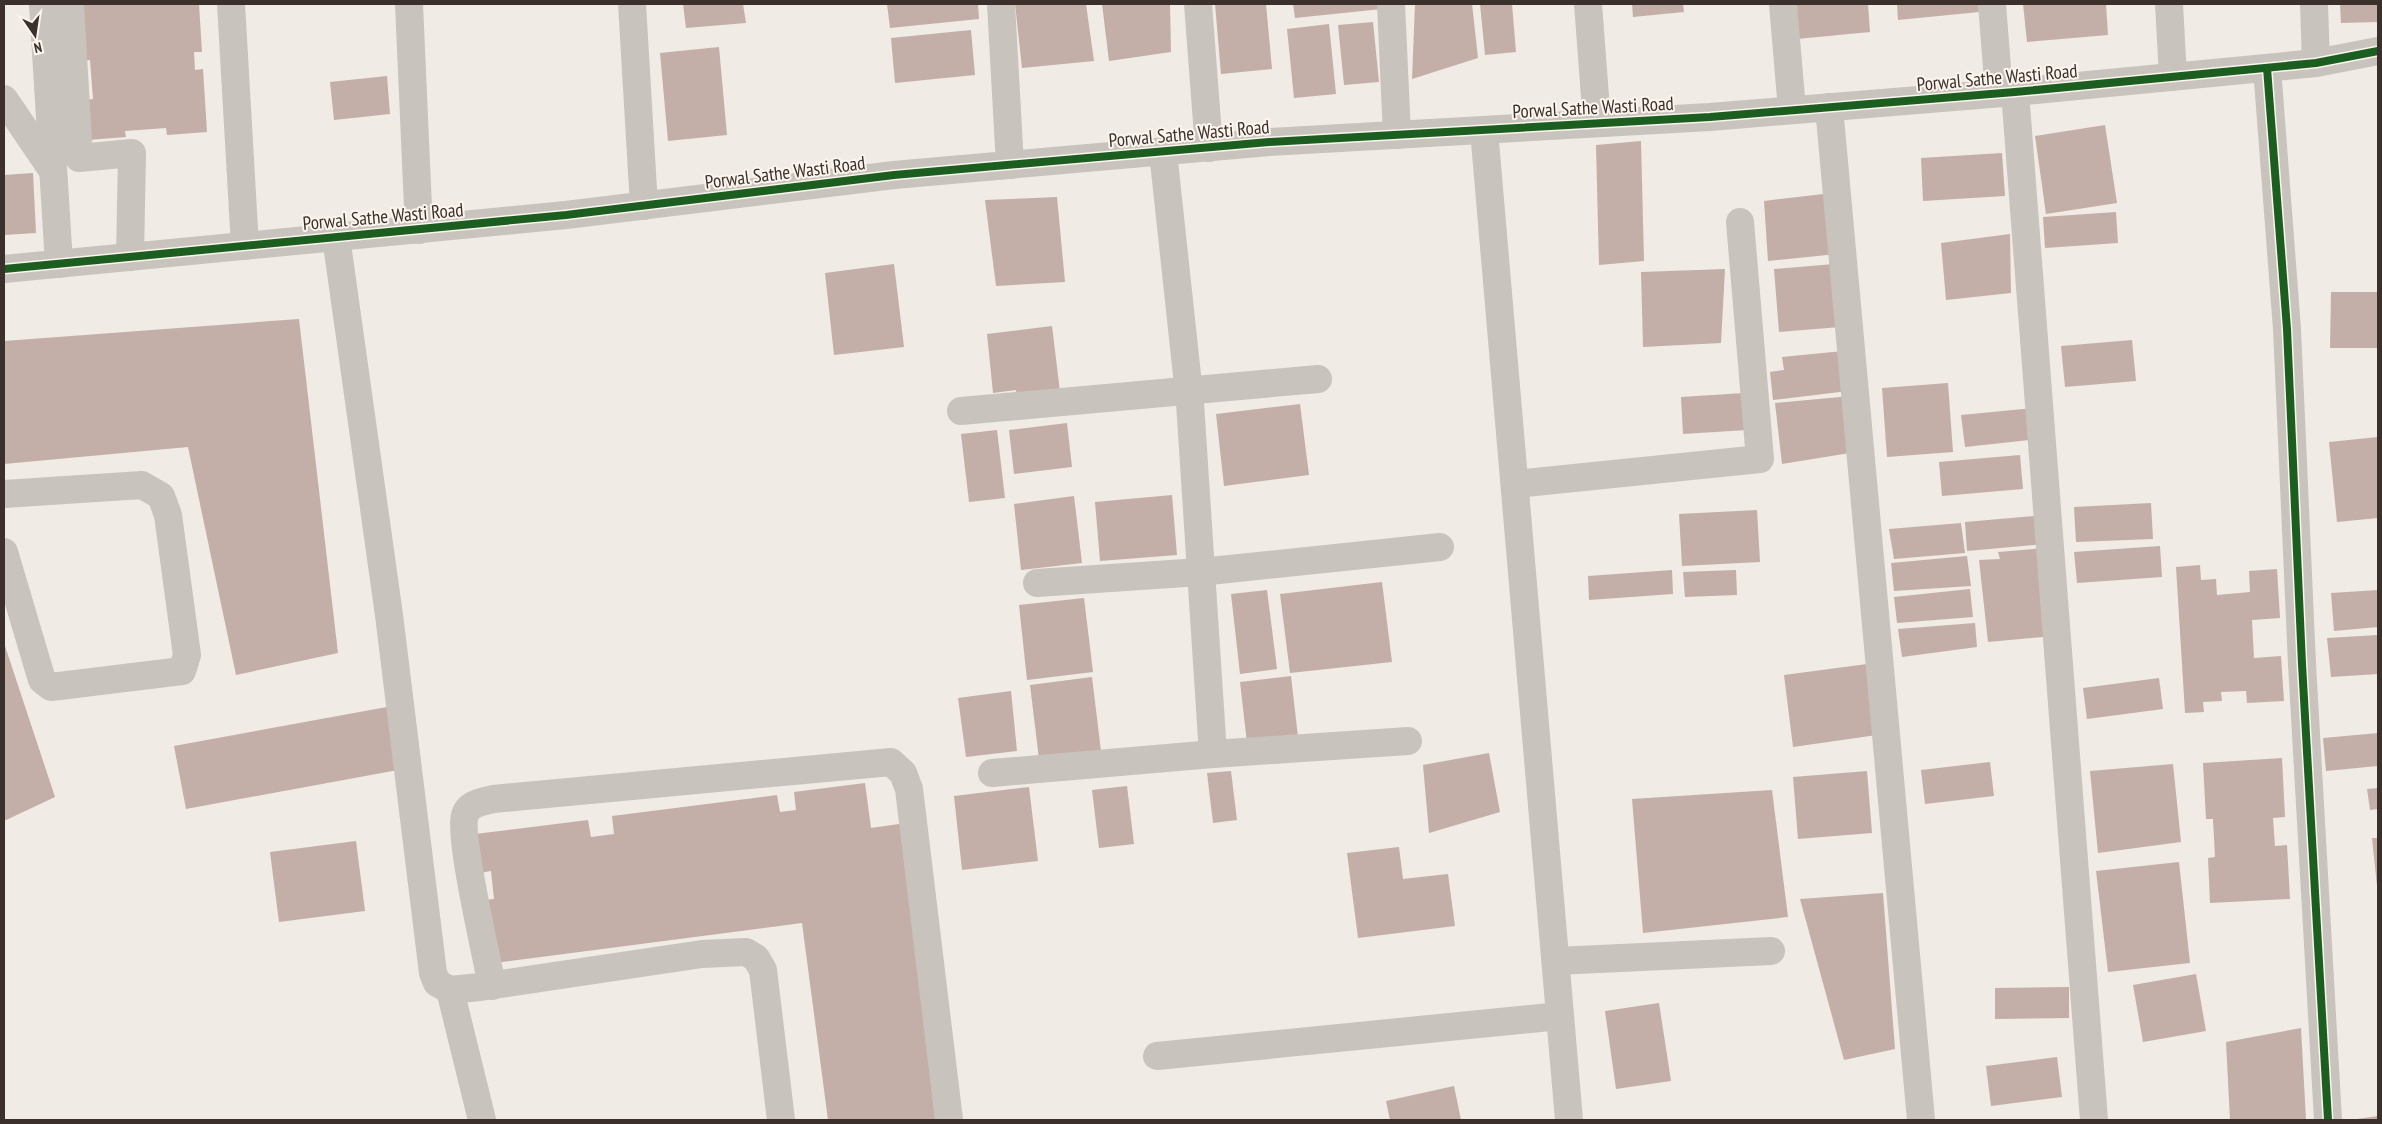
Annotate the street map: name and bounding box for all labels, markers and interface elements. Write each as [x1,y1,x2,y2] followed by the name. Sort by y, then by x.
[10,10,60,60] north arrow
[32,38,44,57] text: N
[1915,58,2079,96] street label: Porwal Sathe Wasti Road
[1512,91,1674,123] street label: Porwal Sathe Wasti Road
[1107,114,1271,152] street label: Porwal Sathe Wasti Road
[703,150,867,194] street label: Porwal Sathe Wasti Road
[301,197,465,235] street label: Porwal Sathe Wasti Road

